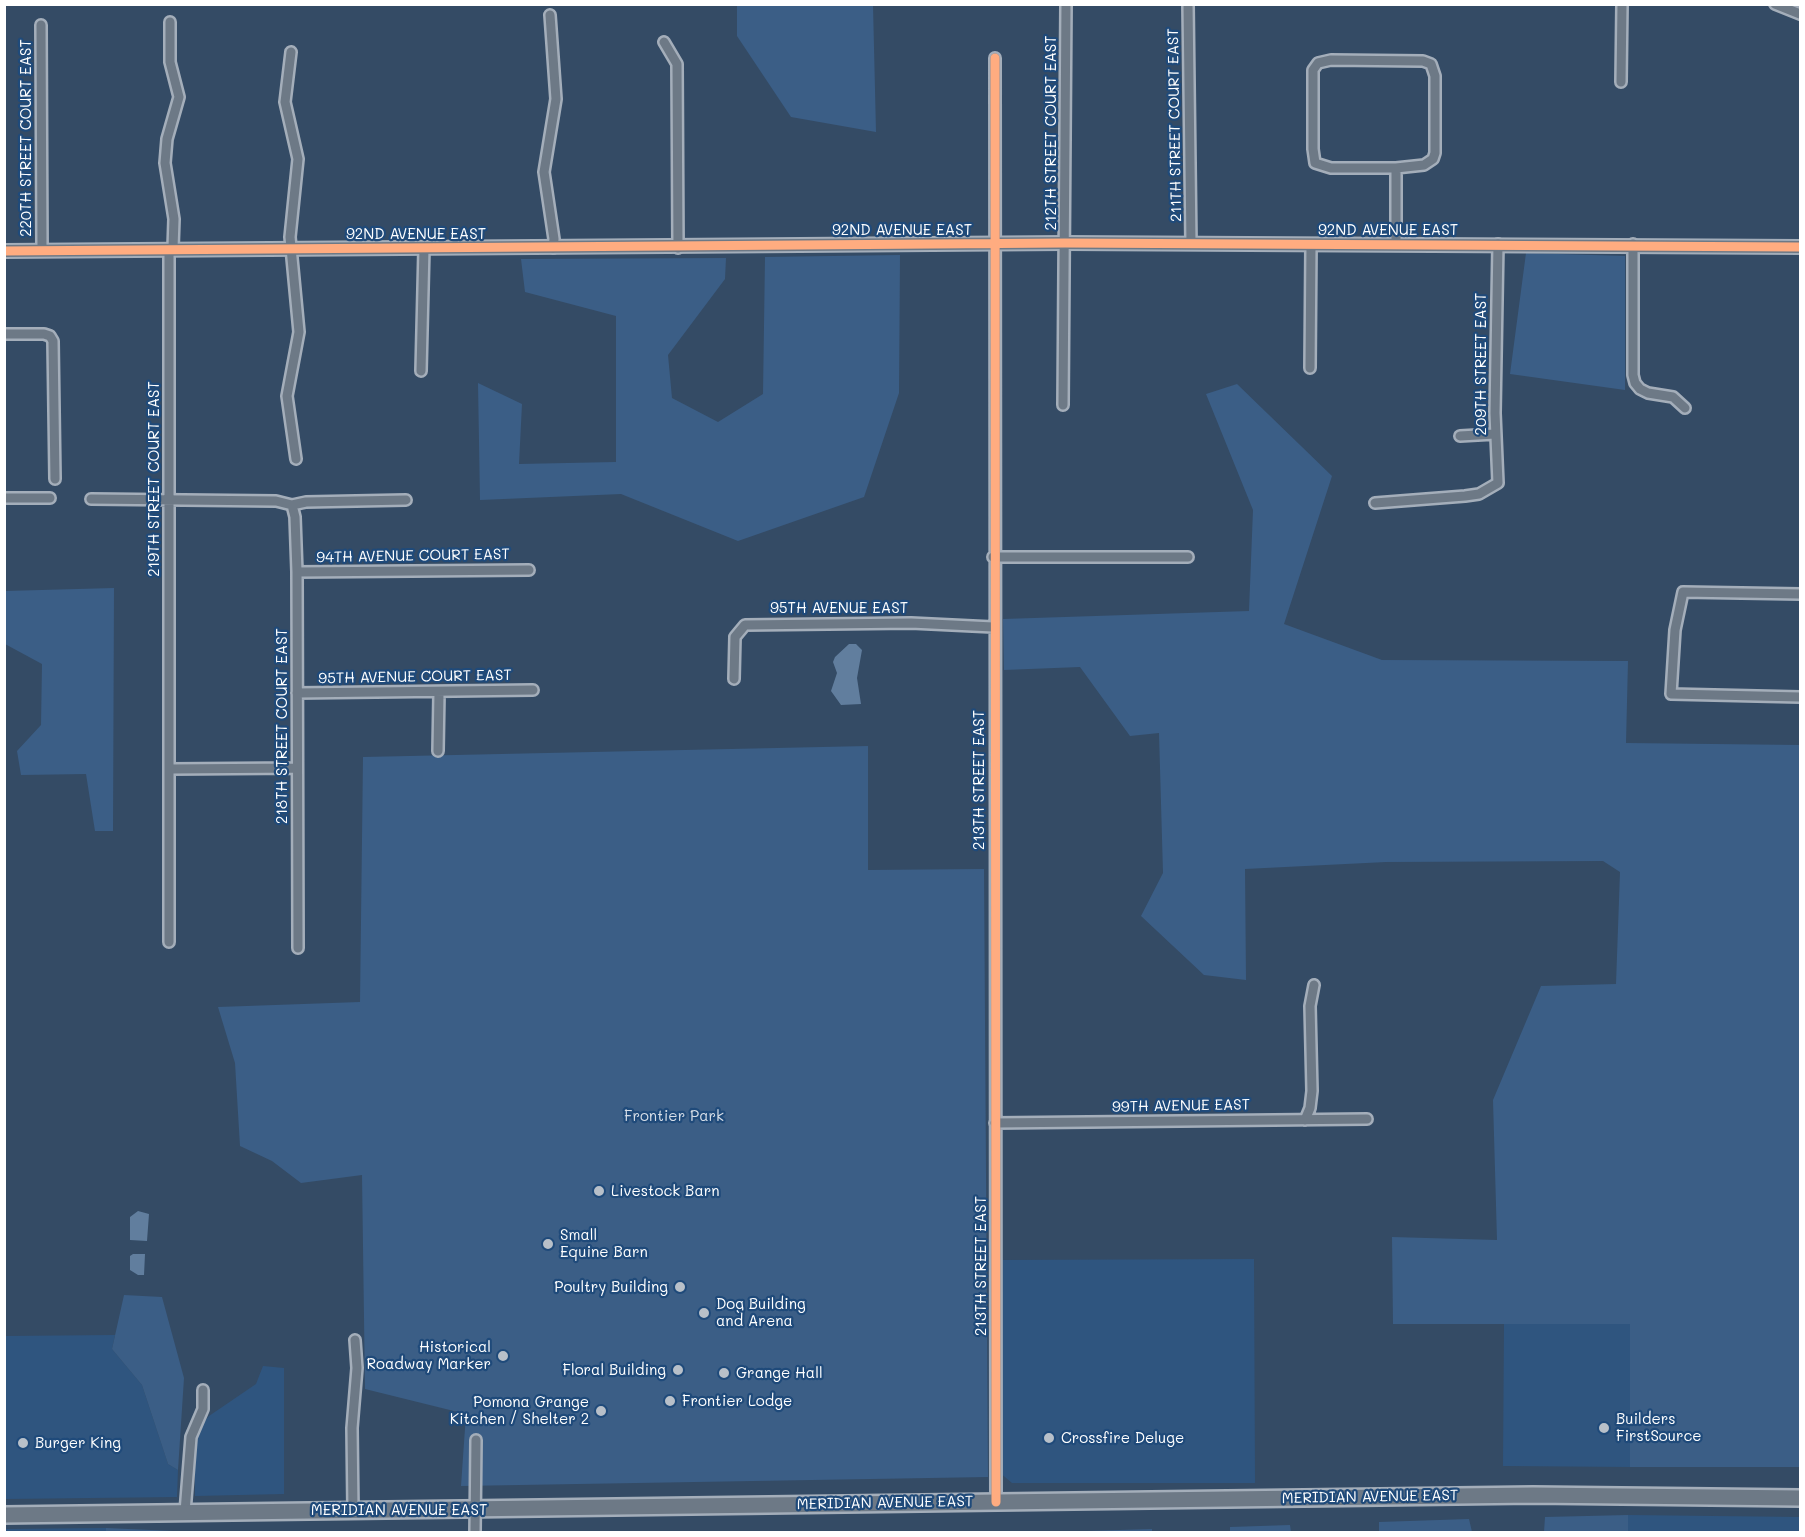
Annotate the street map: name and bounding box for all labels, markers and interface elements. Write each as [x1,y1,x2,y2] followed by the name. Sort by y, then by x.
[1164,28,1186,222] street label: 211TH STREET COURT EAST
[1042,35,1060,231] street label: 212TH STREET COURT EAST
[17,39,35,237] street label: 220TH STREET COURT EAST
[832,221,972,239] street label: 92ND AVENUE EAST
[1318,221,1458,239] street label: 92ND AVENUE EAST
[346,225,486,243] street label: 92ND AVENUE EAST
[1472,293,1490,435] street label: 209TH STREET EAST
[145,381,163,577] street label: 219TH STREET COURT EAST
[316,545,510,567] street label: 94TH AVENUE COURT EAST
[770,599,908,617] street label: 95TH AVENUE EAST
[273,628,291,824] street label: 218TH STREET COURT EAST
[318,666,512,688] street label: 95TH AVENUE COURT EAST
[970,710,988,850] street label: 213TH STREET EAST
[1112,1096,1250,1116] street label: 99TH AVENUE EAST
[624,1107,724,1125] park label: Frontier Park
[611,1182,720,1200] place label: Livestock Barn
[592,1184,606,1198] marker: Livestock Barn
[972,1196,990,1336] street label: 213TH STREET EAST
[560,1226,648,1261] place label: Small Equine Barn
[541,1237,555,1251] marker: Small Equine Barn
[554,1278,668,1296] place label: Poultry Building
[673,1280,687,1294] marker: Poultry Building
[716,1295,806,1330] place label: Dog Building and Arena
[697,1306,711,1320] marker: Dog Building and Arena
[366,1338,491,1373] place label: Historical Roadway Marker
[496,1349,510,1363] marker: Historical Roadway Marker
[563,1361,666,1379] place label: Floral Building
[671,1363,685,1377] marker: Floral Building
[736,1364,823,1382] place label: Grange Hall
[717,1366,731,1380] marker: Grange Hall
[682,1392,792,1410] place label: Frontier Lodge
[450,1393,589,1428] place label: Pomona Grange Kitchen / Shelter 2
[663,1394,677,1408] marker: Frontier Lodge
[594,1404,608,1418] marker: Pomona Grange Kitchen / Shelter 2
[1616,1410,1702,1445] place label: Builders FirstSource
[1597,1421,1611,1435] marker: Builders FirstSource
[1061,1429,1184,1447] place label: Crossfire Deluge
[1042,1431,1056,1445] marker: Crossfire Deluge
[35,1434,121,1452] place label: Burger King
[16,1436,30,1450] marker: Burger King
[1282,1486,1458,1508] street label: MERIDIAN AVENUE EAST
[797,1492,973,1514] street label: MERIDIAN AVENUE EAST
[311,1501,487,1519] street label: MERIDIAN AVENUE EAST

